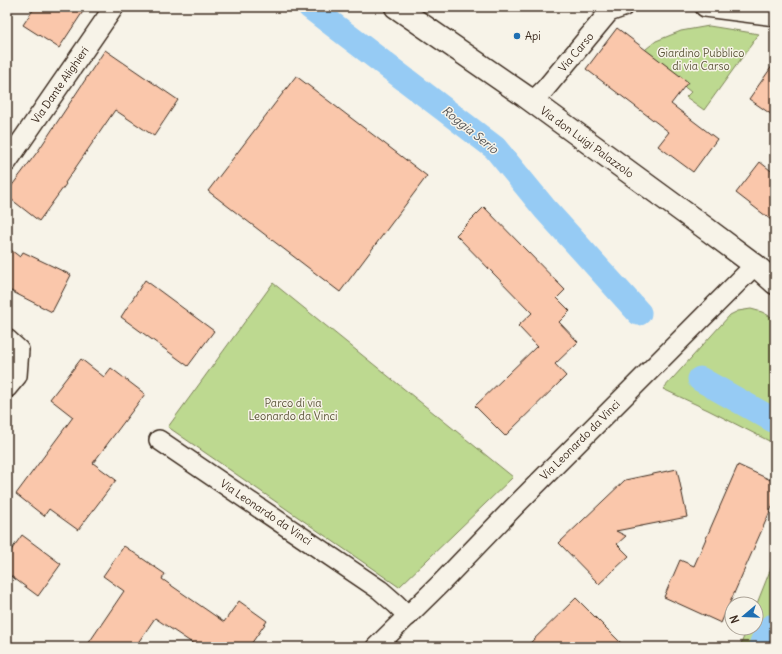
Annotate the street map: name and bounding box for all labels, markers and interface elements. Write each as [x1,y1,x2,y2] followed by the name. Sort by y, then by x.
[525,29,541,43] place label: Api
[555,29,597,75] street label: Via Carso
[512,31,522,41] marker: Api
[28,44,92,126] street label: Via Dante Alighieri
[658,46,744,73] park label: Giardino Pubblico di via Carso
[439,103,502,157] water label: Roggia Serio
[537,103,637,181] street label: Via don Luigi Palazzolo
[248,396,338,423] park label: Parco di via Leonardo da Vinci
[537,397,623,483] street label: Via Leonardo da Vinci
[218,476,314,548] street label: Via Leonardo da Vinci
[724,596,764,636] north arrow
[727,613,742,625] text: N

